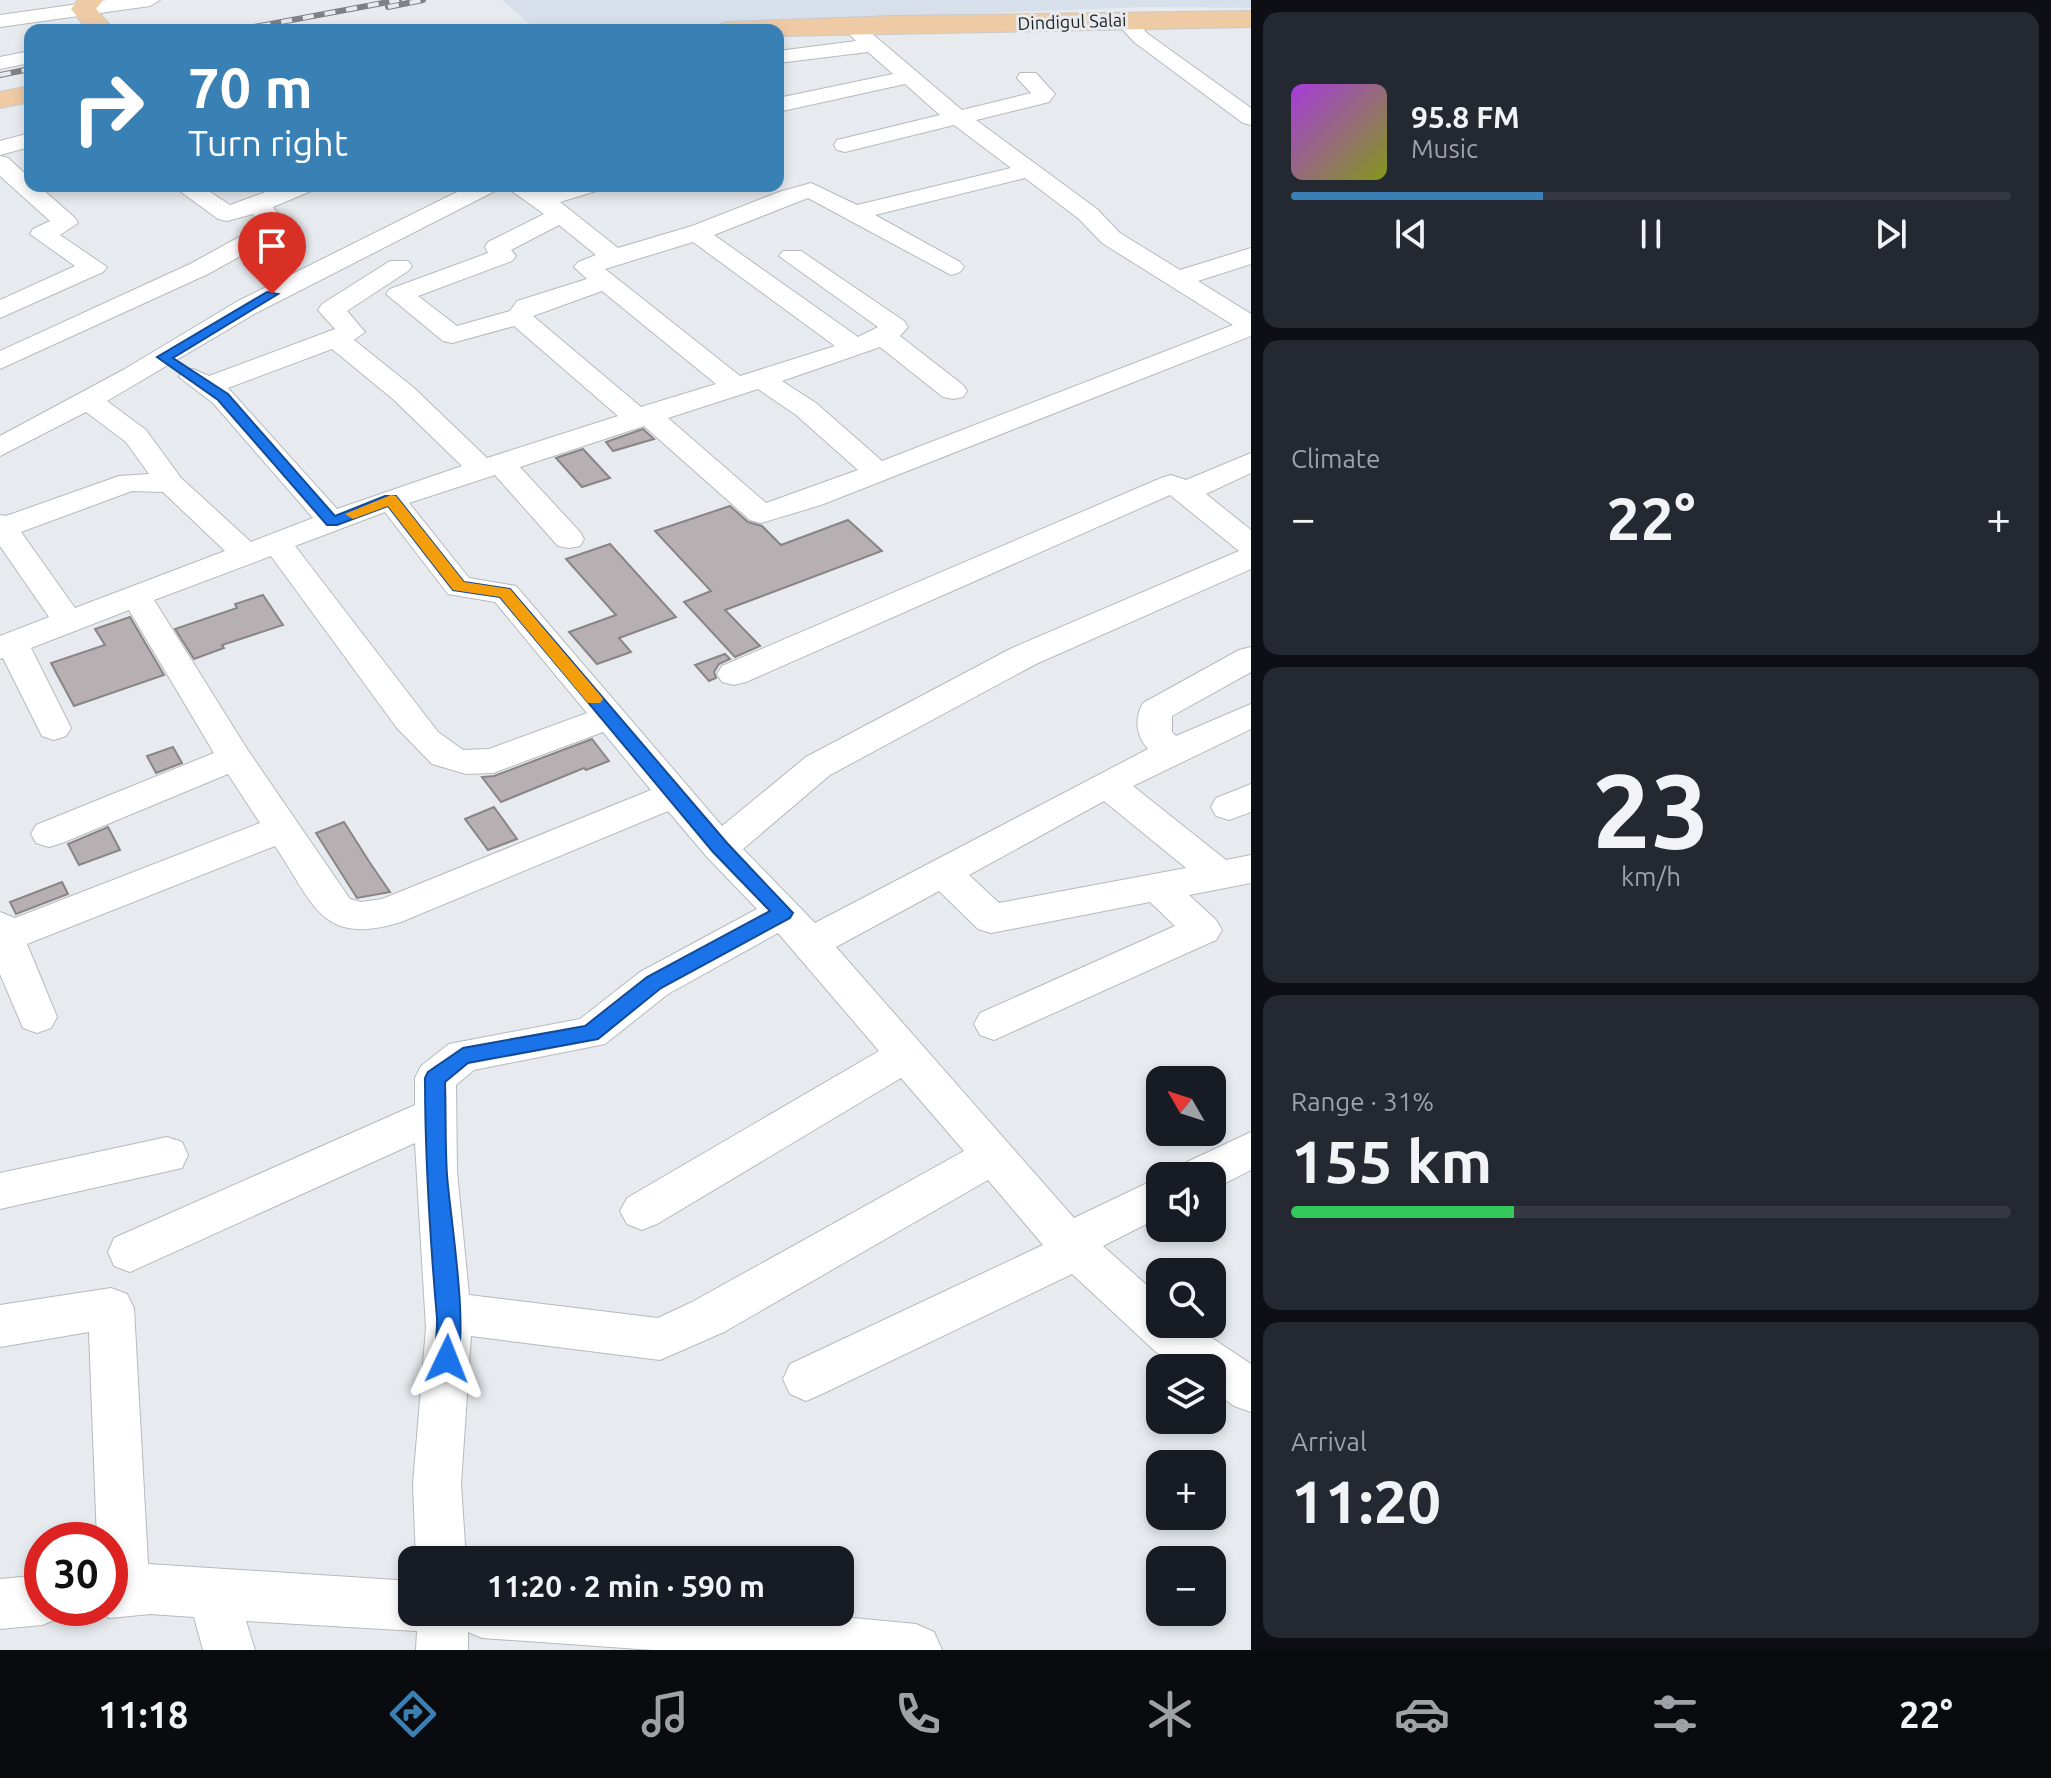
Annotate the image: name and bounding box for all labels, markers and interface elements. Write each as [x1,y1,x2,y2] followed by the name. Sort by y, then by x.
[1017,9,1127,33] street label: Dindigul Salai
[56,56,160,160] icon: right
[188,56,313,119] text: 70 m
[1411,100,1520,134] text: 95.8 FM
[188,122,348,163] text: Turn right
[1411,134,1478,163] text: Music
[238,212,306,294] pin
[1389,212,1433,256] icon: previous
[1629,212,1673,256] icon: pause
[1869,212,1913,256] icon: next
[250,224,294,268] icon: arrive
[1291,444,1380,473] text: Climate
[1607,484,1695,551] text: 22°
[1291,493,1316,542] text: −
[1986,493,2011,542] text: +
[1592,751,1710,868] text: 23
[1621,862,1681,891] text: km/h
[1146,1066,1226,1146] north arrow
[1146,1066,1226,1626] map controls
[1291,1087,1434,1116] text: Range · 31%
[1291,1127,1492,1194] text: 155 km
[1146,1162,1226,1242] button: sound
[1146,1258,1226,1338] button: search
[405,1317,489,1401] position arrow
[1146,1354,1226,1434] button: layers
[1291,1427,1367,1456] text: Arrival
[1146,1450,1226,1530] button: +
[1291,1467,1441,1534] text: 11:20
[24,1522,128,1626] speed limit sign: 30
[1146,1546,1226,1626] button: −
[487,1569,765,1603] text: 11:20 · 2 min · 590 m
[385,1686,441,1742] icon: directions
[637,1686,693,1742] icon: music
[890,1686,946,1742] icon: phone
[1142,1686,1198,1742] icon: climate
[1394,1686,1450,1742] icon: car
[1647,1686,1703,1742] icon: filters
[98,1694,188,1735] text: 11:18
[1899,1694,1953,1735] text: 22°

